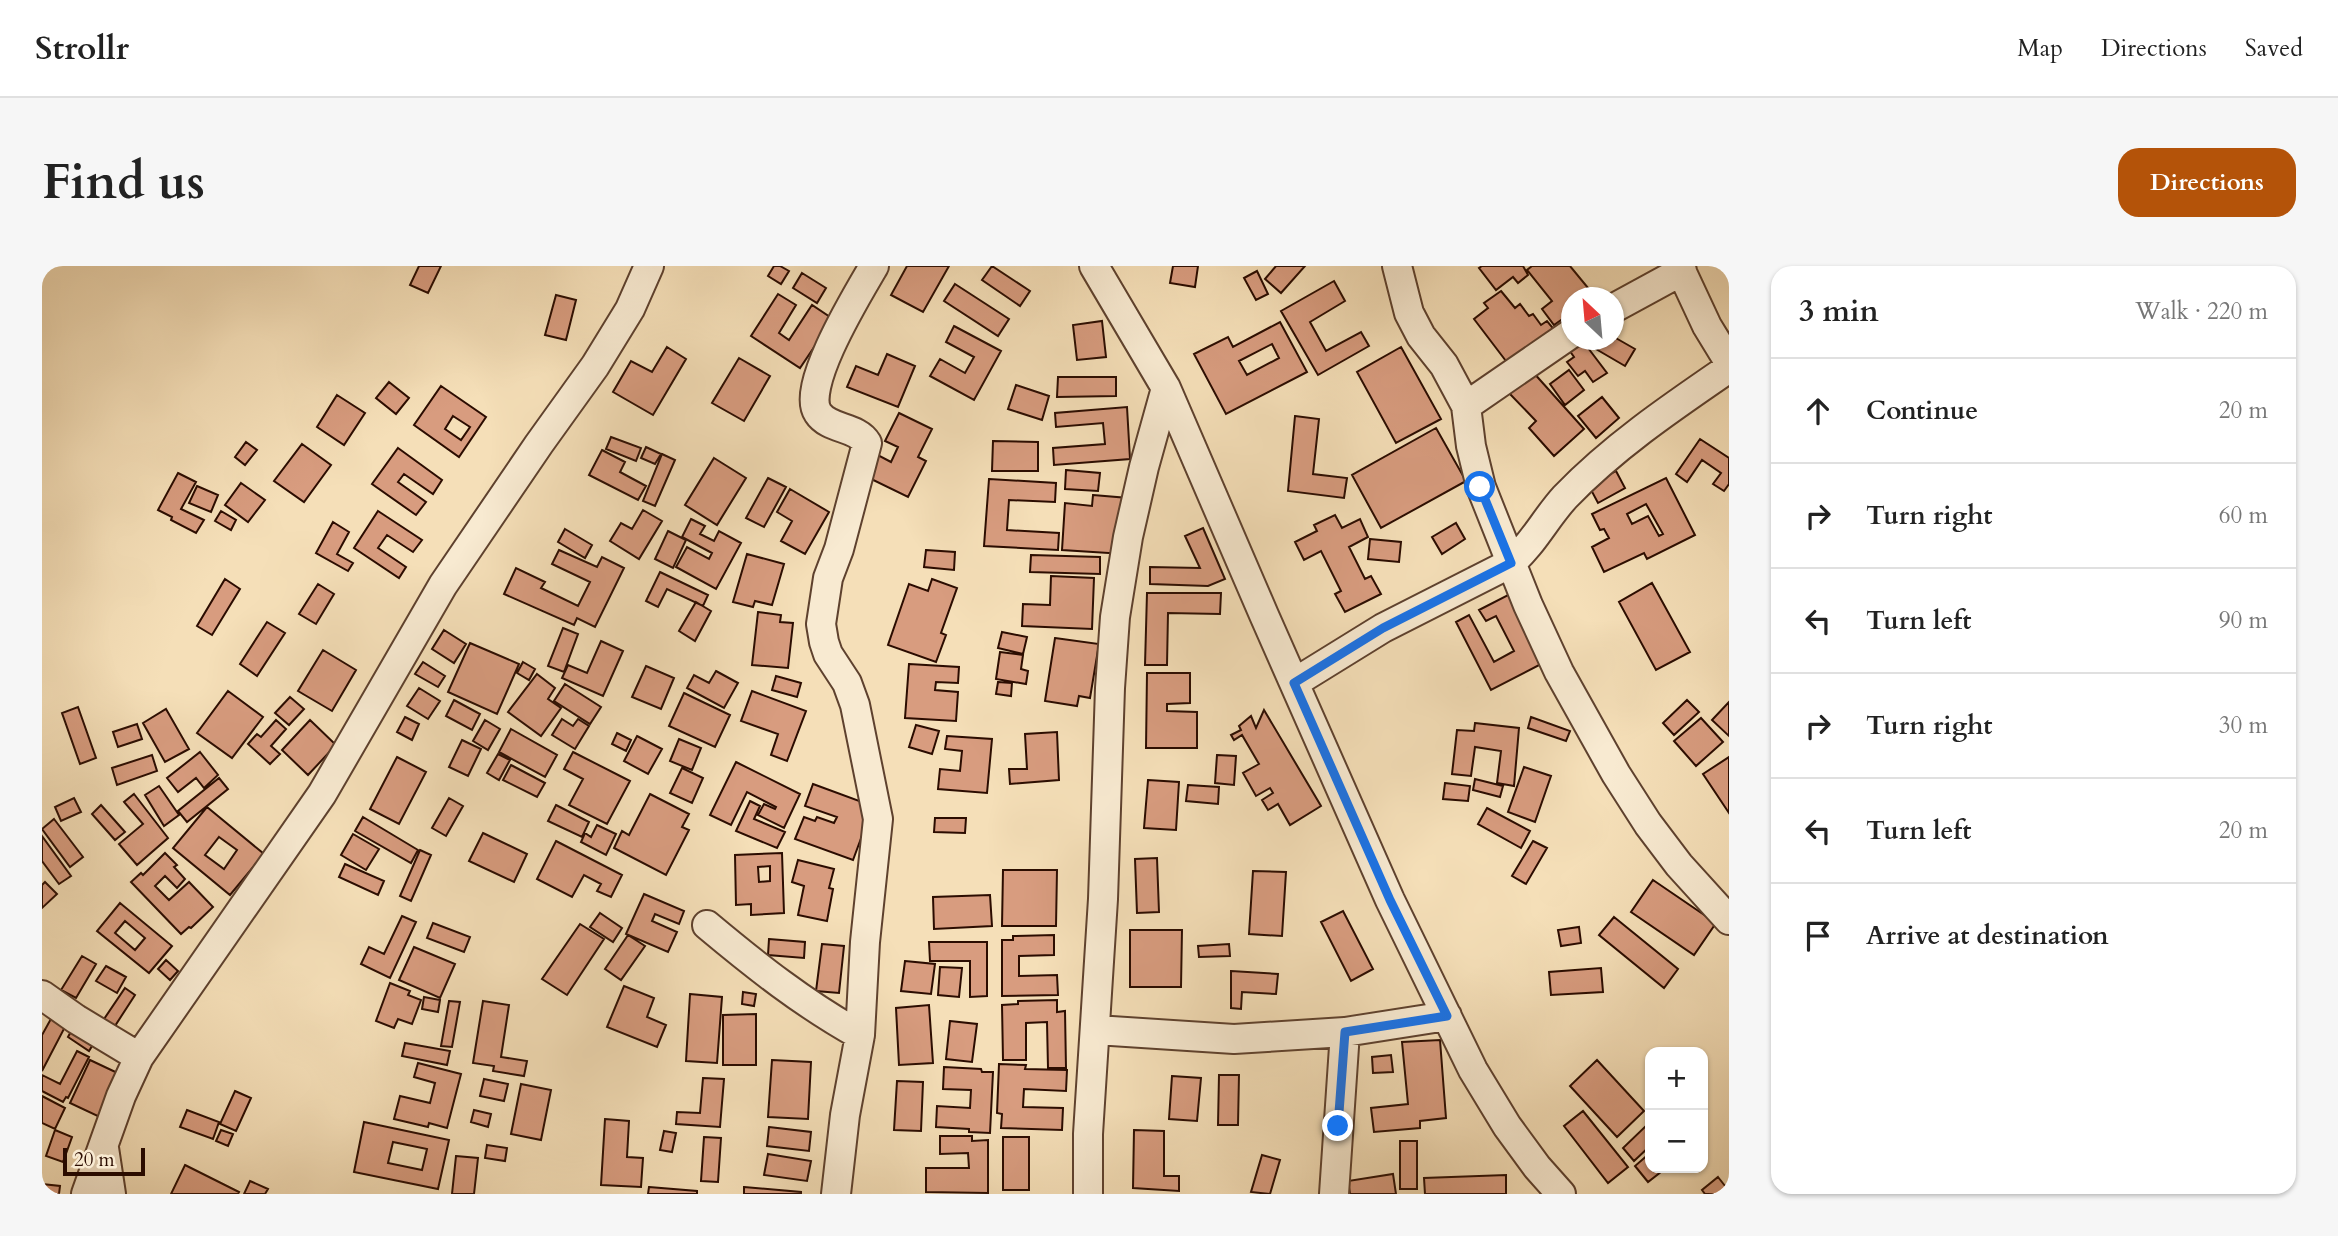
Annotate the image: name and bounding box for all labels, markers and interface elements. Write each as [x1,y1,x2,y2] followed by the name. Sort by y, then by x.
[35,26,129,71] text: Strollr
[2017,32,2063,65] text: Map
[2101,32,2207,65] text: Directions
[2245,32,2303,65] text: Saved
[2118,148,2296,217] button: Directions
[42,149,205,216] text: Find us
[1561,287,1624,350] north arrow
[1799,291,1879,332] text: 3 min
[2135,296,2268,327] text: Walk · 220 m
[1799,392,1837,430] icon: ahead
[1866,393,1978,428] text: Continue
[2219,395,2268,426] text: 20 m
[1464,471,1495,502] route start
[1799,497,1837,535] icon: right
[1866,498,1993,533] text: Turn right
[2219,500,2268,531] text: 60 m
[1799,602,1837,640] icon: left
[1866,603,1971,638] text: Turn left
[2219,605,2268,636] text: 90 m
[1799,707,1837,745] icon: right
[1866,708,1993,743] text: Turn right
[2219,710,2268,741] text: 30 m
[1799,812,1837,850] icon: left
[1866,813,1971,848] text: Turn left
[2219,815,2268,846] text: 20 m
[1799,917,1837,955] icon: arrive
[1866,918,2109,953] text: Arrive at destination
[1645,1047,1708,1173] map controls
[1645,1047,1708,1110] button: +
[1322,1110,1353,1141] route end
[1645,1110,1708,1173] button: −
[63,1145,145,1177] scale bar
[74,1147,115,1173] text: 20 m

